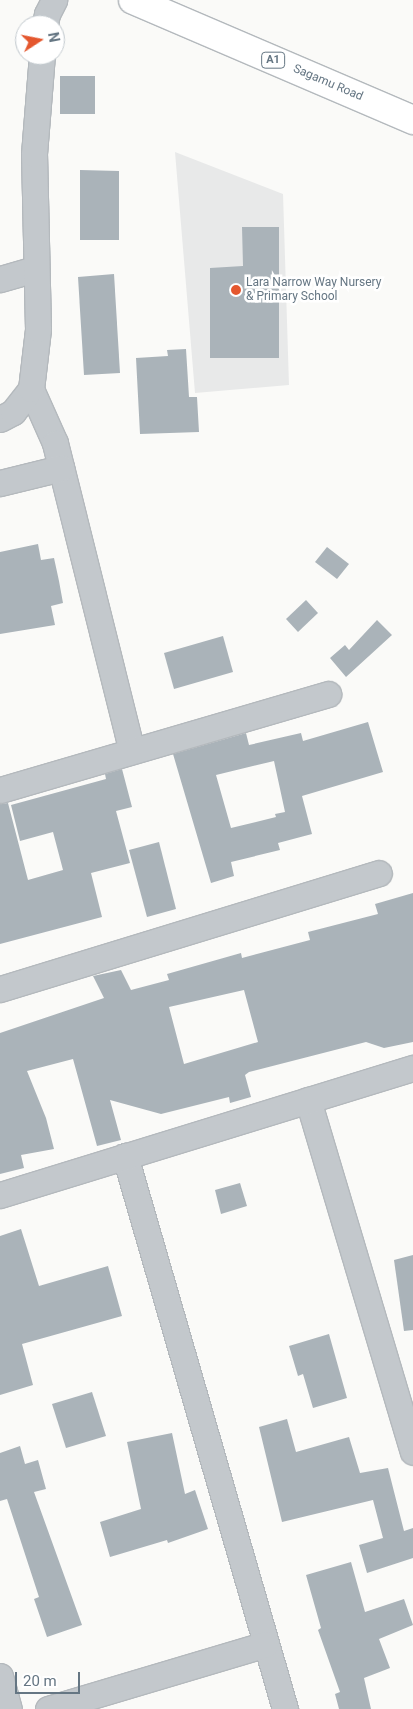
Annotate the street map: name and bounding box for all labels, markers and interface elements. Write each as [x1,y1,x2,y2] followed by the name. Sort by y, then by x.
[15,15,65,65] north arrow
[45,31,63,44] text: N
[260,52,286,68] road number: A1
[291,62,365,104] street label: Sagamu Road
[246,276,381,304] place label: Lara Narrow Way Nursery & Primary School
[230,284,242,296] marker: Lara Narrow Way Nursery & Primary School
[18,1662,82,1694] scale bar
[23,1672,57,1690] text: 20 m

